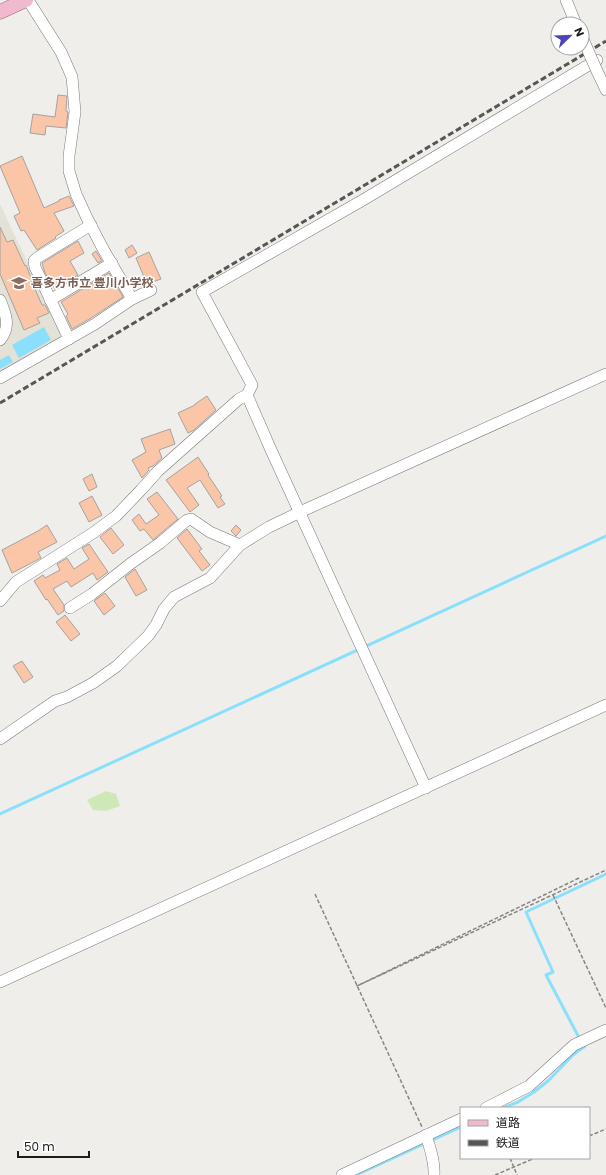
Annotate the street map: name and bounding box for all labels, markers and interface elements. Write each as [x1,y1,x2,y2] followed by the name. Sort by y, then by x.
[550,16,590,56] north arrow
[570,25,588,39] text: N
[10,274,28,292] school or university icon: 喜多方市立 豊川小学校
[31,274,154,291] place label: 喜多方市立 豊川小学校
[460,1107,590,1159] legend
[496,1114,520,1131] text: 道路
[18,1133,89,1159] scale bar
[496,1134,520,1151] text: 鉄道
[24,1138,55,1155] text: 50 m

